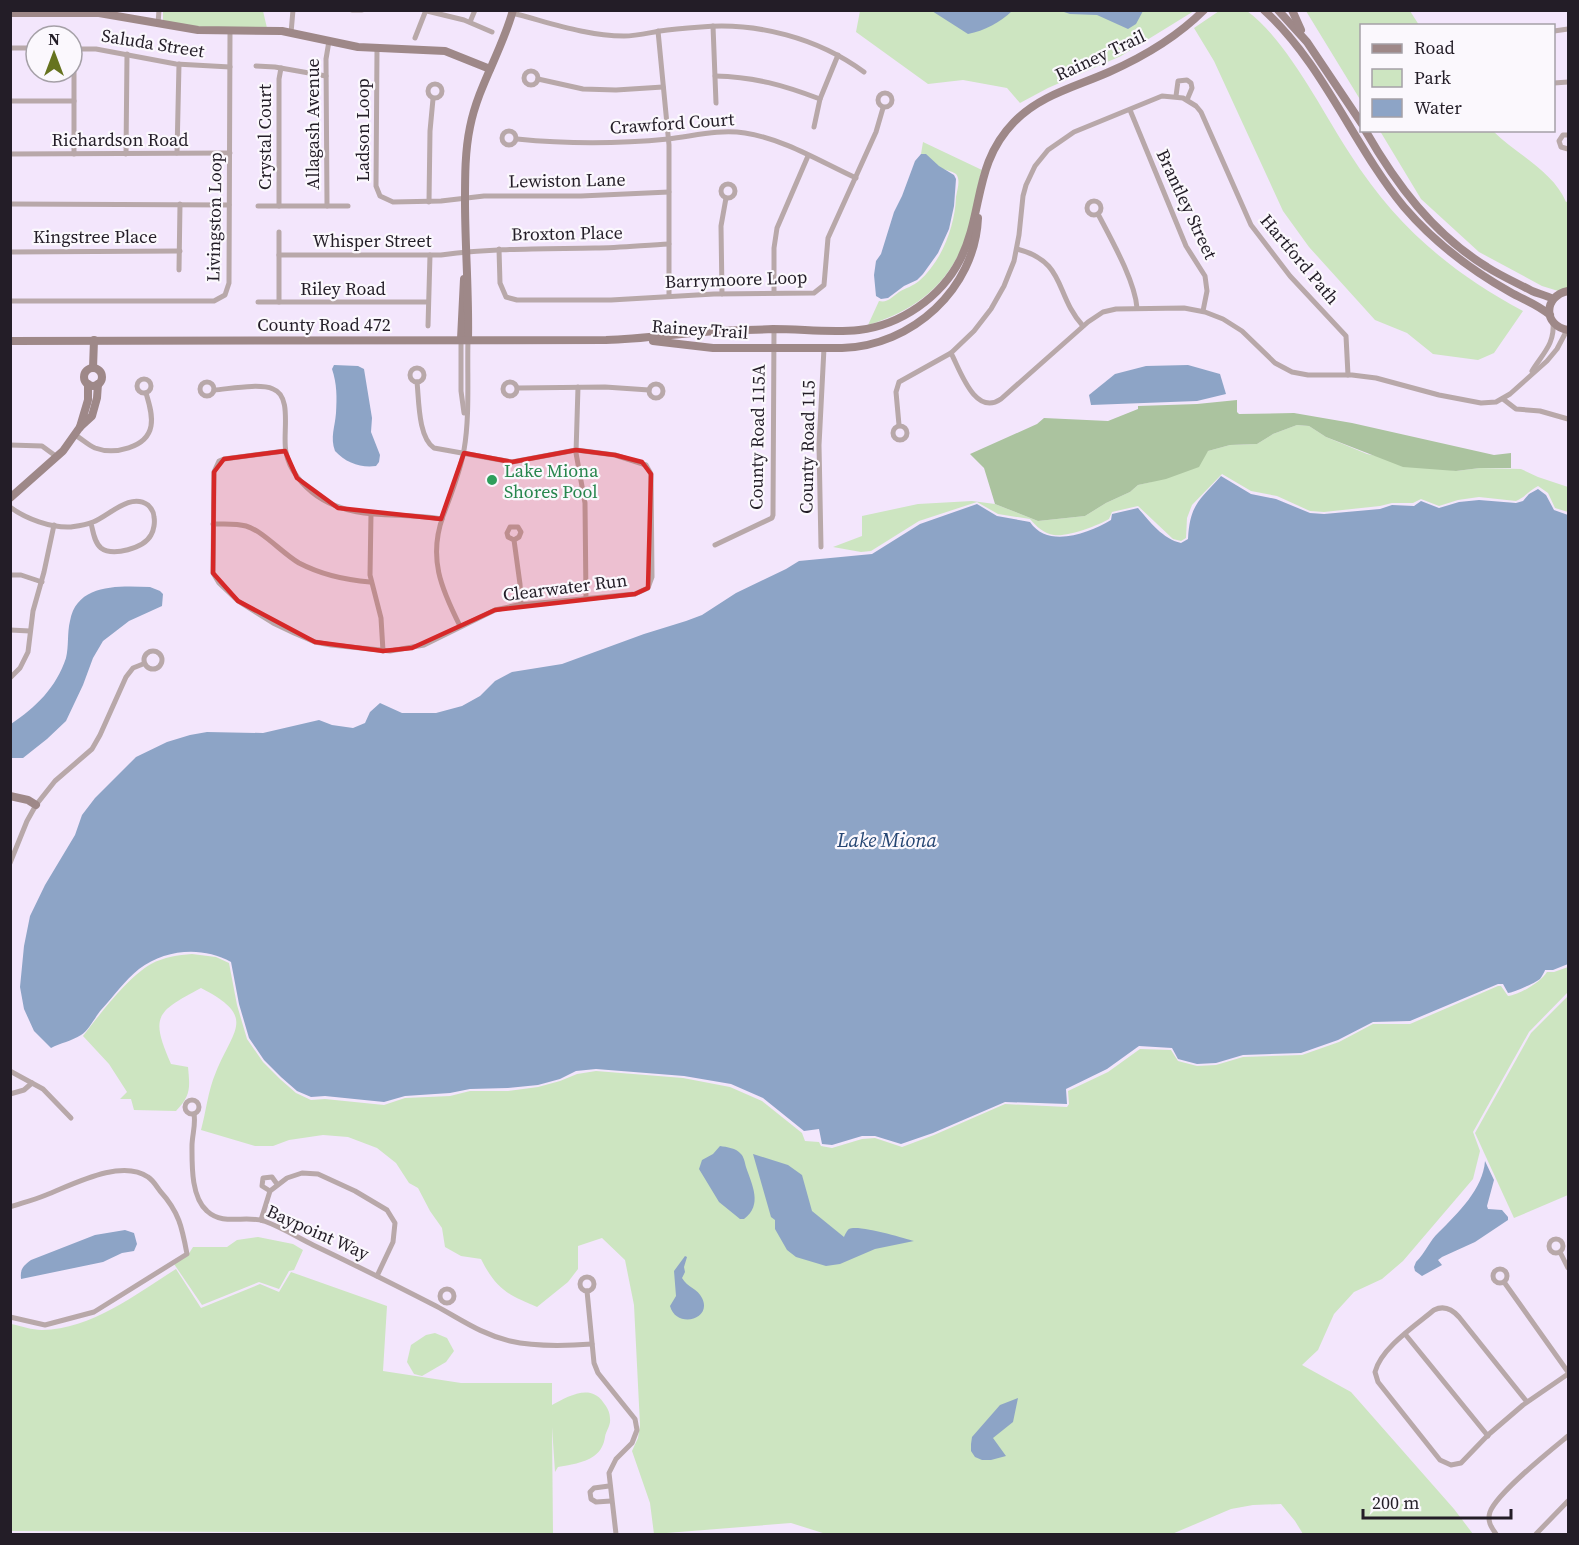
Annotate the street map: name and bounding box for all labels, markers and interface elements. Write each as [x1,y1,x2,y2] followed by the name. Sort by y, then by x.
[100,23,206,63] street label: Saluda Street
[1051,23,1149,87] street label: Rainey Trail
[24,24,84,84] north arrow
[1360,24,1555,132] legend
[48,28,60,50] text: N
[1414,35,1455,60] text: Road
[300,58,325,190] street label: Allagash Avenue
[1414,65,1451,90] text: Park
[350,78,375,182] street label: Ladson Loop
[252,84,277,190] street label: Crystal Court
[1414,95,1462,120] text: Water
[609,106,735,140] street label: Crawford Court
[52,127,188,152] street label: Richardson Road
[1151,145,1223,263] street label: Brantley Street
[200,152,228,282] street label: Livingston Loop
[508,166,626,194] street label: Lewiston Lane
[1255,208,1345,310] street label: Hartford Path
[511,220,623,246] street label: Broxton Place
[33,224,157,249] street label: Kingstree Place
[312,228,432,253] street label: Whisper Street
[664,264,808,294] street label: Barrymoore Loop
[300,276,386,301] street label: Riley Road
[257,312,391,337] street label: County Road 472
[651,313,749,345] street label: Rainey Trail
[743,364,771,510] street label: County Road 115A
[793,380,821,514] street label: County Road 115
[504,458,599,504] place label: Lake Miona Shores Pool
[485,473,499,487] marker: Lake Miona Shores Pool
[501,567,629,607] street label: Clearwater Run
[836,826,937,854] water label: Lake Miona
[263,1198,374,1266] street label: Baypoint Way
[1363,1482,1512,1520] scale bar
[1372,1490,1419,1515] text: 200 m

